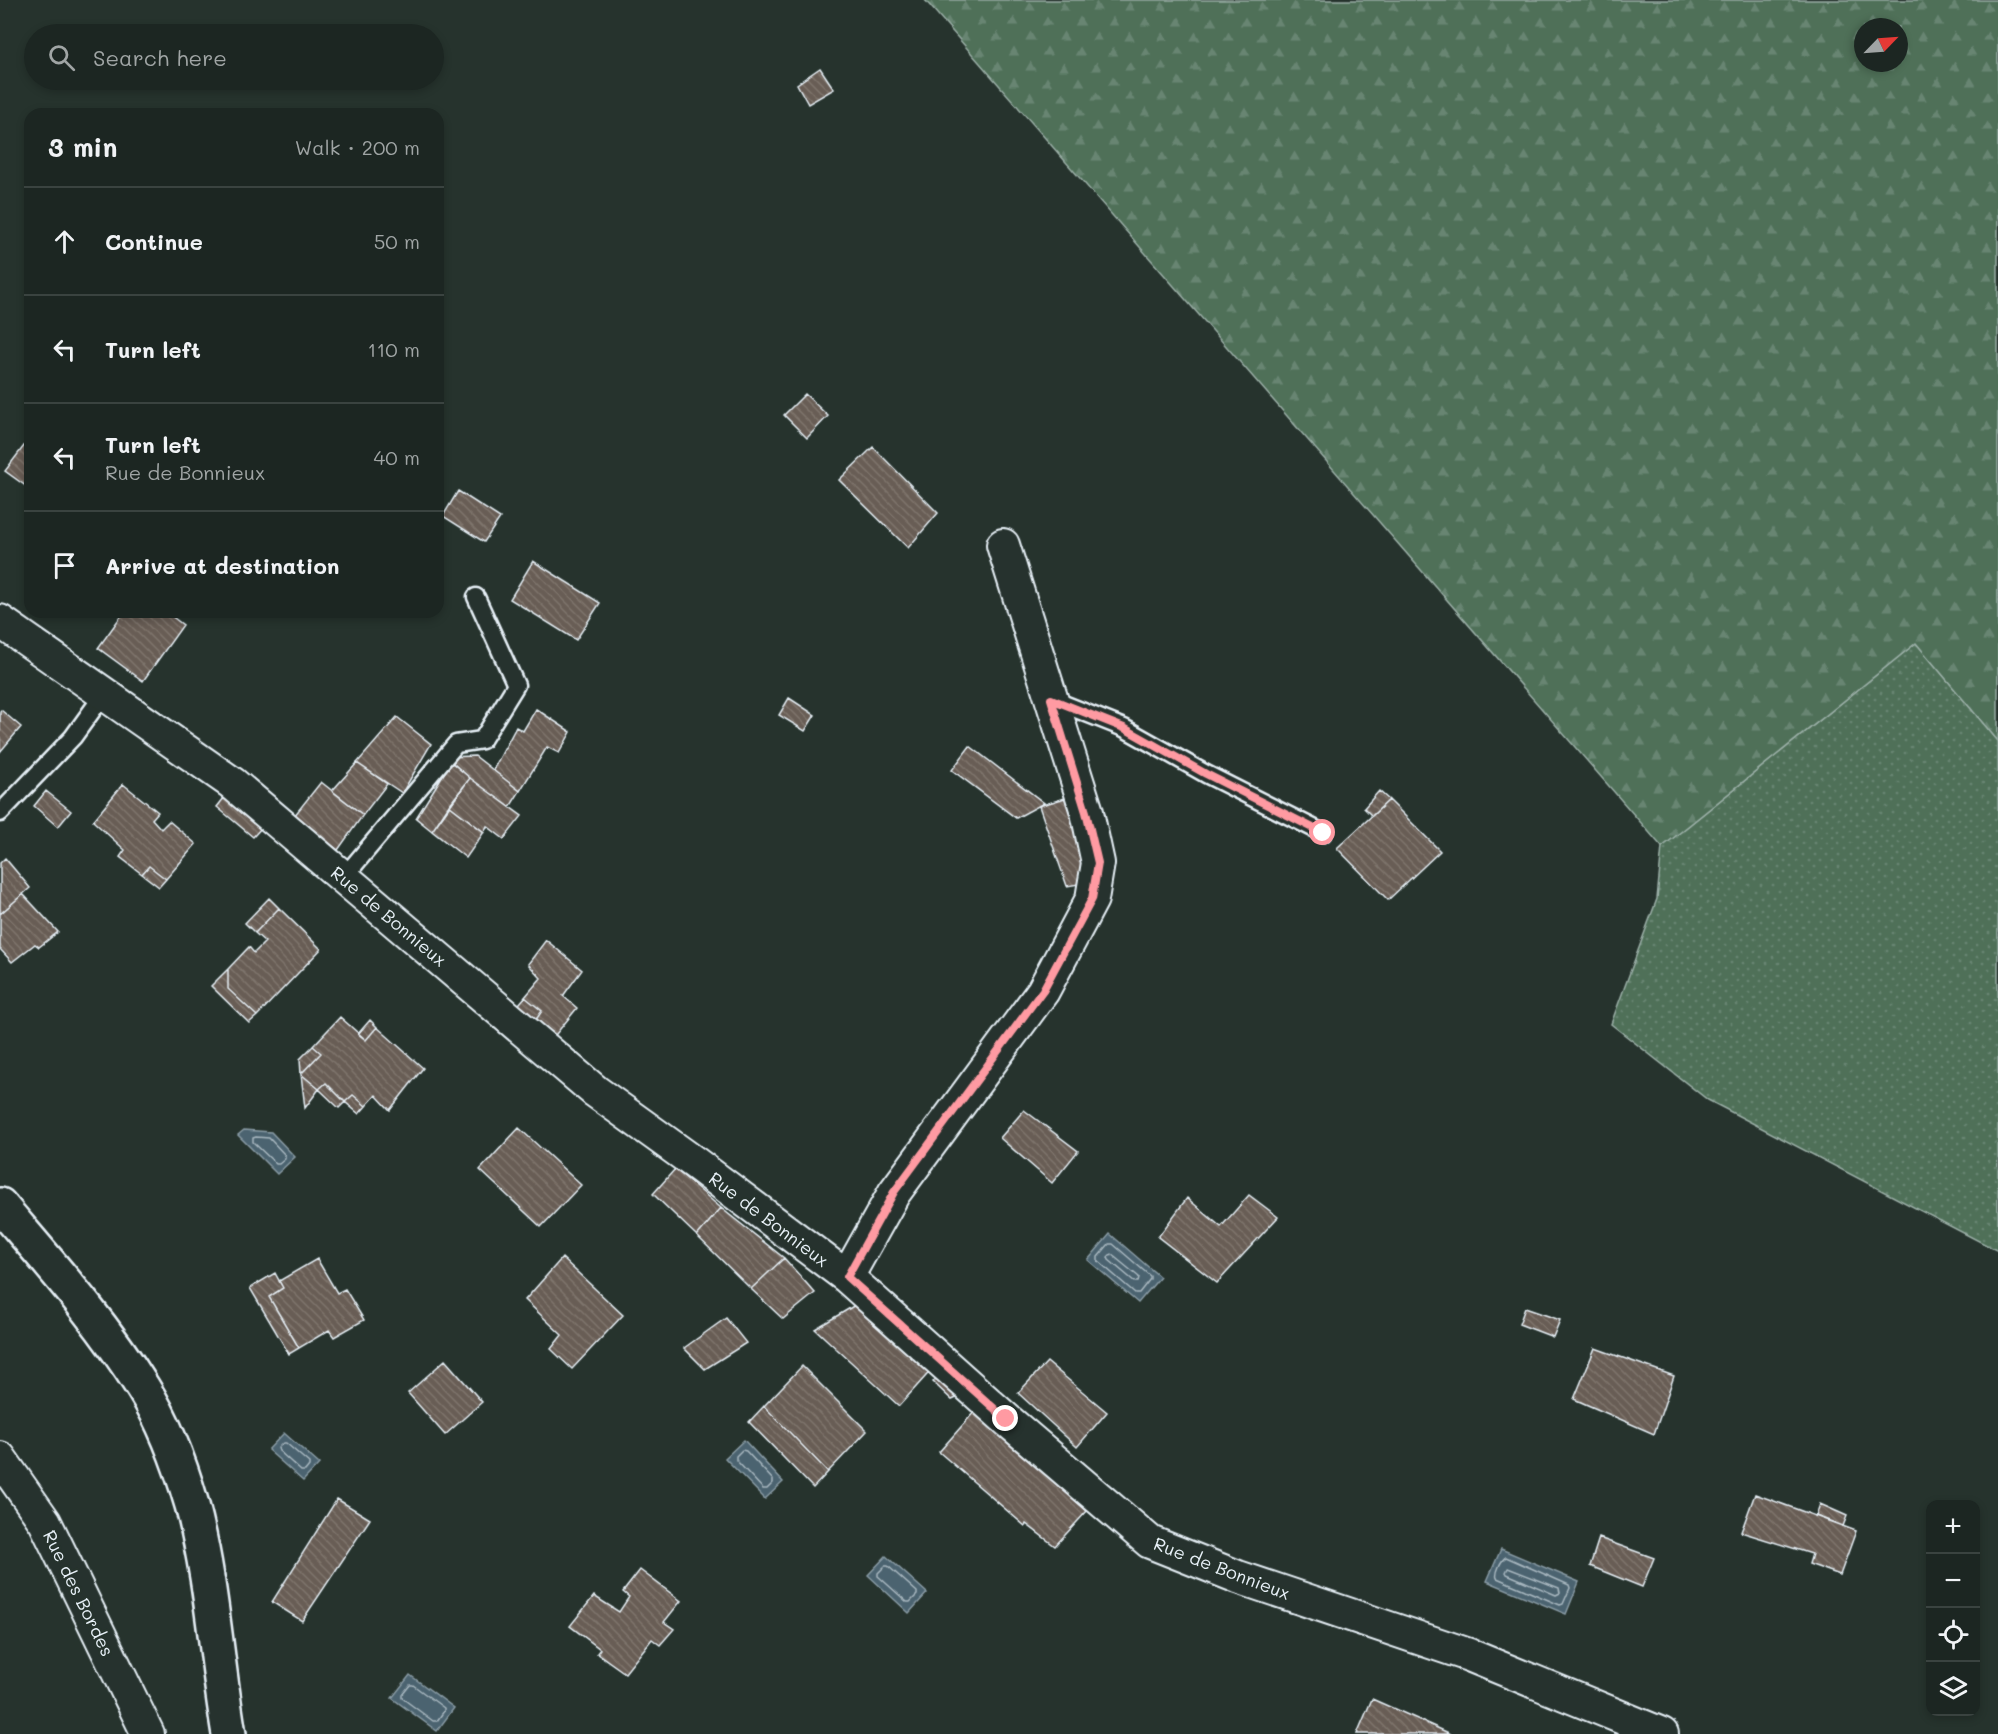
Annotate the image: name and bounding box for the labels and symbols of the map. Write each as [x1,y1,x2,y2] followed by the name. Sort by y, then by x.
[1854,18,1908,72] north arrow
[1309,819,1335,845] route start
[326,861,452,971] street label: Rue de Bonnieux
[704,1166,834,1272] street label: Rue de Bonnieux
[992,1405,1018,1431] route end
[38,1526,120,1660] street label: Rue des Bordes
[1150,1531,1294,1605] street label: Rue de Bonnieux

